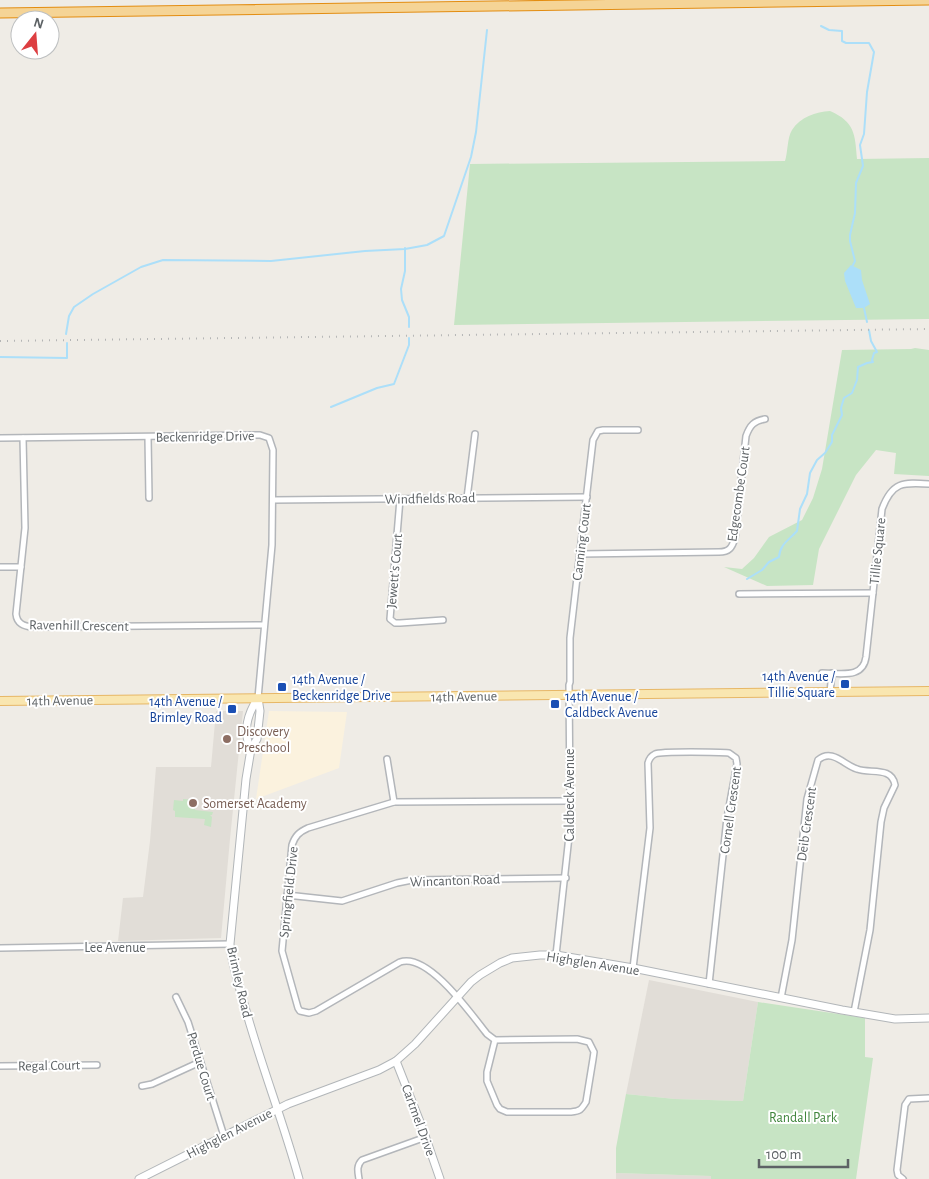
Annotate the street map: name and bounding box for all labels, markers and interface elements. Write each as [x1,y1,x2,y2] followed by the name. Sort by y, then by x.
[10,10,60,60] north arrow
[32,15,45,32] text: N
[156,429,255,445] street label: Beckenridge Drive
[725,445,753,543] street label: Edgecombe Court
[385,491,475,507] street label: Windfields Road
[570,502,594,581] street label: Canning Court
[868,517,888,585] street label: Tillie Square
[385,533,405,609] street label: Jewett's Court
[29,618,130,634] street label: Ravenhill Crescent
[762,670,836,700] place label: 14th Avenue / Tillie Square
[292,673,391,703] place label: 14th Avenue / Beckenridge Drive
[839,678,851,690] marker: 14th Avenue / Tillie Square
[276,681,288,693] marker: 14th Avenue / Beckenridge Drive
[431,689,497,705] street label: 14th Avenue
[565,690,658,720] place label: 14th Avenue / Caldbeck Avenue
[27,693,93,709] street label: 14th Avenue
[149,695,223,725] place label: 14th Avenue / Brimley Road
[549,698,561,710] marker: 14th Avenue / Caldbeck Avenue
[226,703,238,715] marker: 14th Avenue / Brimley Road
[237,725,290,755] place label: Discovery Preschool
[221,733,233,745] marker: Discovery Preschool
[563,748,577,842] street label: Caldbeck Avenue
[718,765,744,855] street label: Cornell Crescent
[795,785,819,862] street label: Deib Crescent
[187,797,199,809] marker: Somerset Academy
[203,797,307,811] place label: Somerset Academy
[277,846,301,939] street label: Springfield Drive
[410,872,500,890] street label: Wincanton Road
[84,941,146,955] street label: Lee Avenue
[224,945,254,1019] street label: Brimley Road
[545,950,640,978] street label: Highglen Avenue
[184,1030,218,1103] street label: Perdue Court
[18,1058,81,1074] street label: Regal Court
[399,1083,437,1158] street label: Cartmel Drive
[184,1106,275,1161] street label: Highglen Avenue
[769,1111,838,1125] park label: Randall Park
[759,1136,848,1168] scale bar
[766,1147,801,1162] text: 100 m

